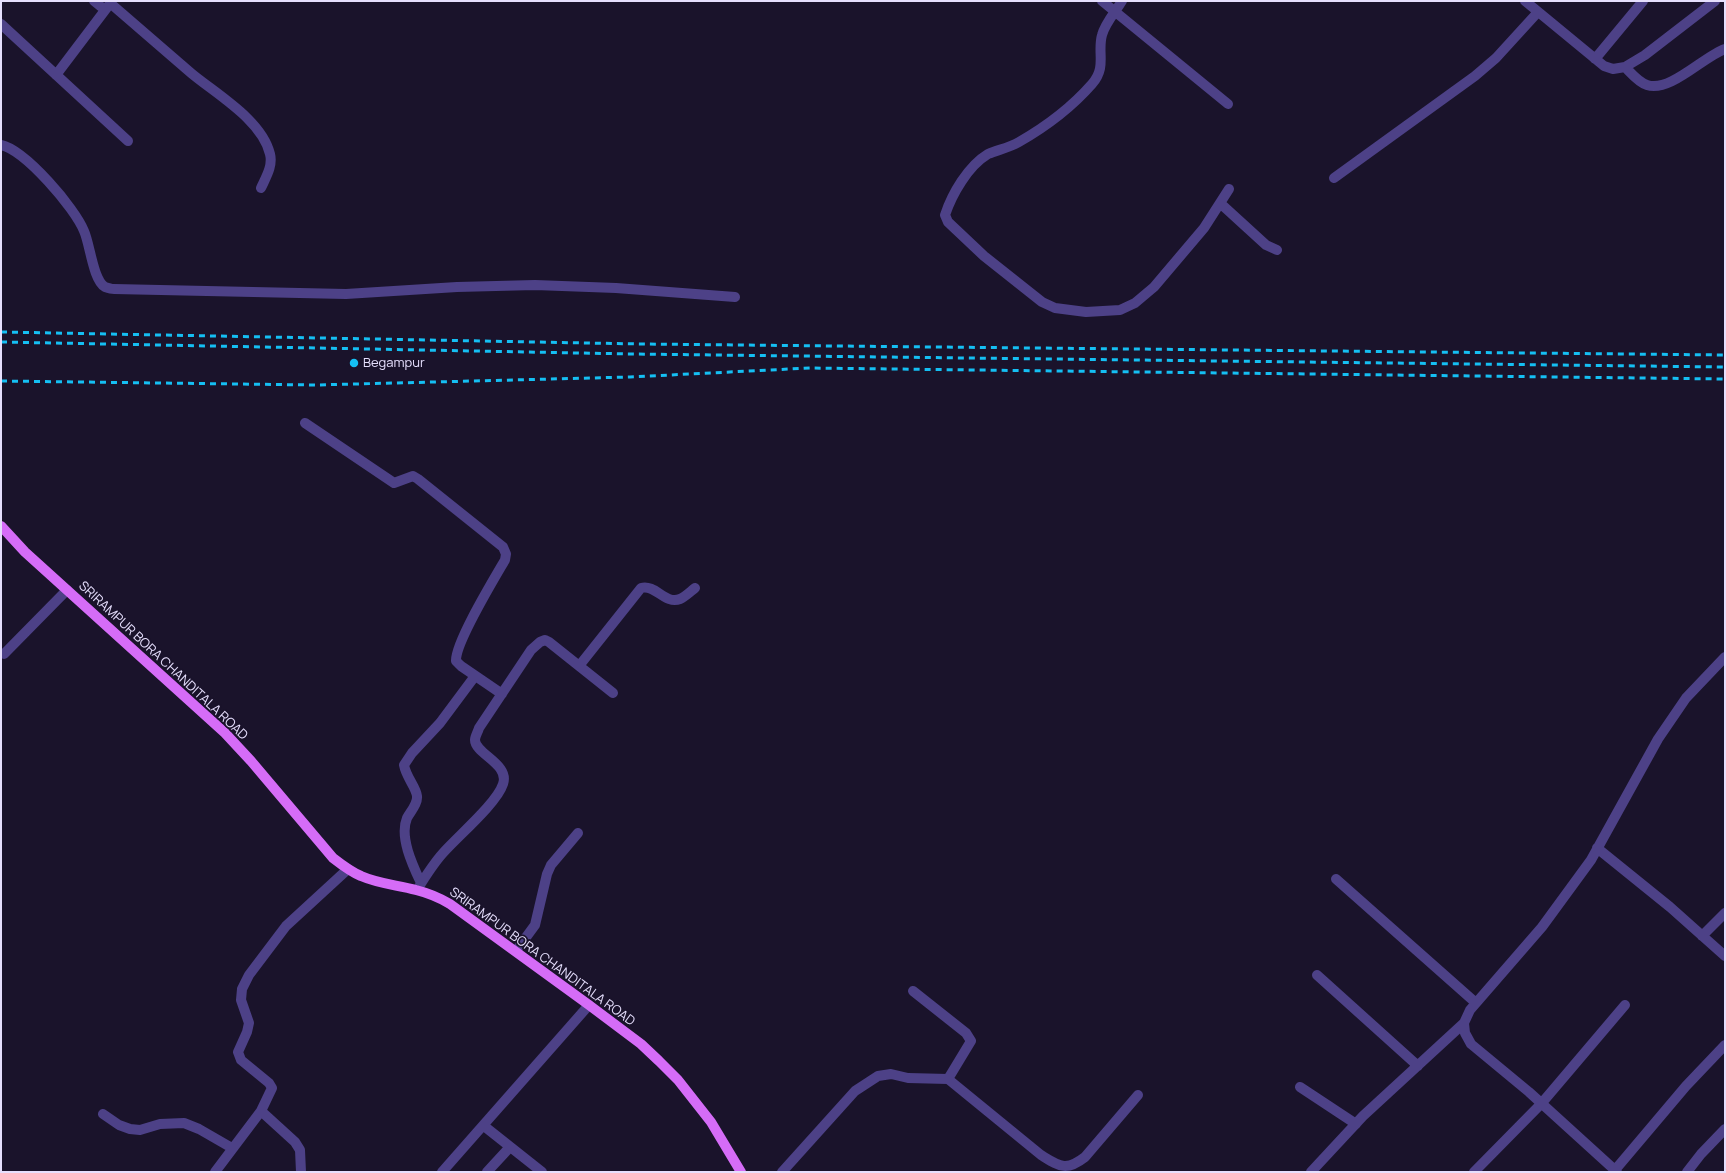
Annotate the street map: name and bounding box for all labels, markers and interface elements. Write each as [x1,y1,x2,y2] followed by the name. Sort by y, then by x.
[363,355,425,371] place label: Begampur
[348,357,360,369] marker: Begampur
[75,578,251,744] street label: SRIRAMPUR BORA CHANDITALA ROAD
[446,884,638,1030] street label: SRIRAMPUR BORA CHANDITALA ROAD

